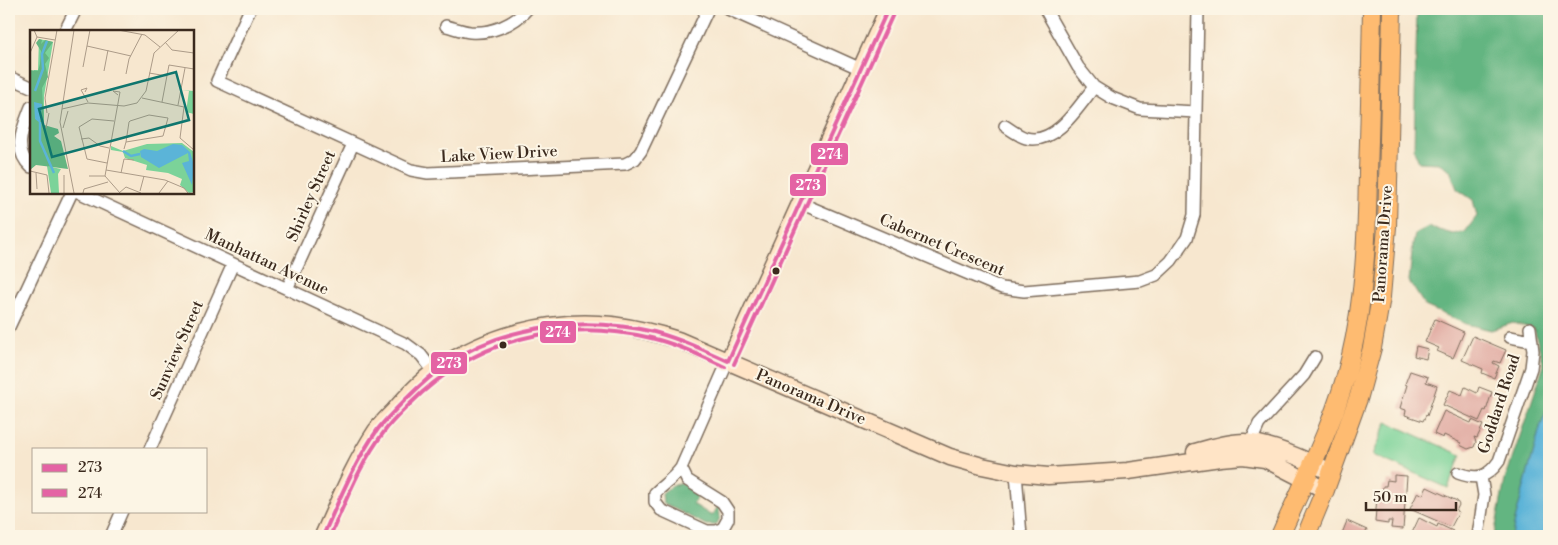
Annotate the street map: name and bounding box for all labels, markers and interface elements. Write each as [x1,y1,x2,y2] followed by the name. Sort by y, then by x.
[30,30,194,194] inset map
[440,141,558,167] street label: Lake View Drive
[810,142,849,166] line badge: 274
[817,146,843,164] text: 274
[282,147,340,245] street label: Shirley Street
[789,173,827,197] line badge: 273
[795,177,821,195] text: 273
[1369,185,1397,303] street label: Panorama Drive
[876,210,1008,281] street label: Cabernet Crescent
[202,224,332,300] street label: Manhattan Avenue
[771,266,781,276] unlabelled marker
[146,297,208,403] street label: Sunview Street
[539,320,577,344] line badge: 274
[545,324,571,342] text: 274
[498,340,508,350] unlabelled marker
[430,351,468,375] line badge: 273
[1474,352,1524,456] street label: Goddard Road
[436,355,462,373] text: 273
[753,365,869,429] street label: Panorama Drive
[32,448,208,512] legend
[78,458,102,477] text: 273
[1366,480,1456,512] scale bar
[78,484,102,503] text: 274
[1373,488,1407,507] text: 50 m

